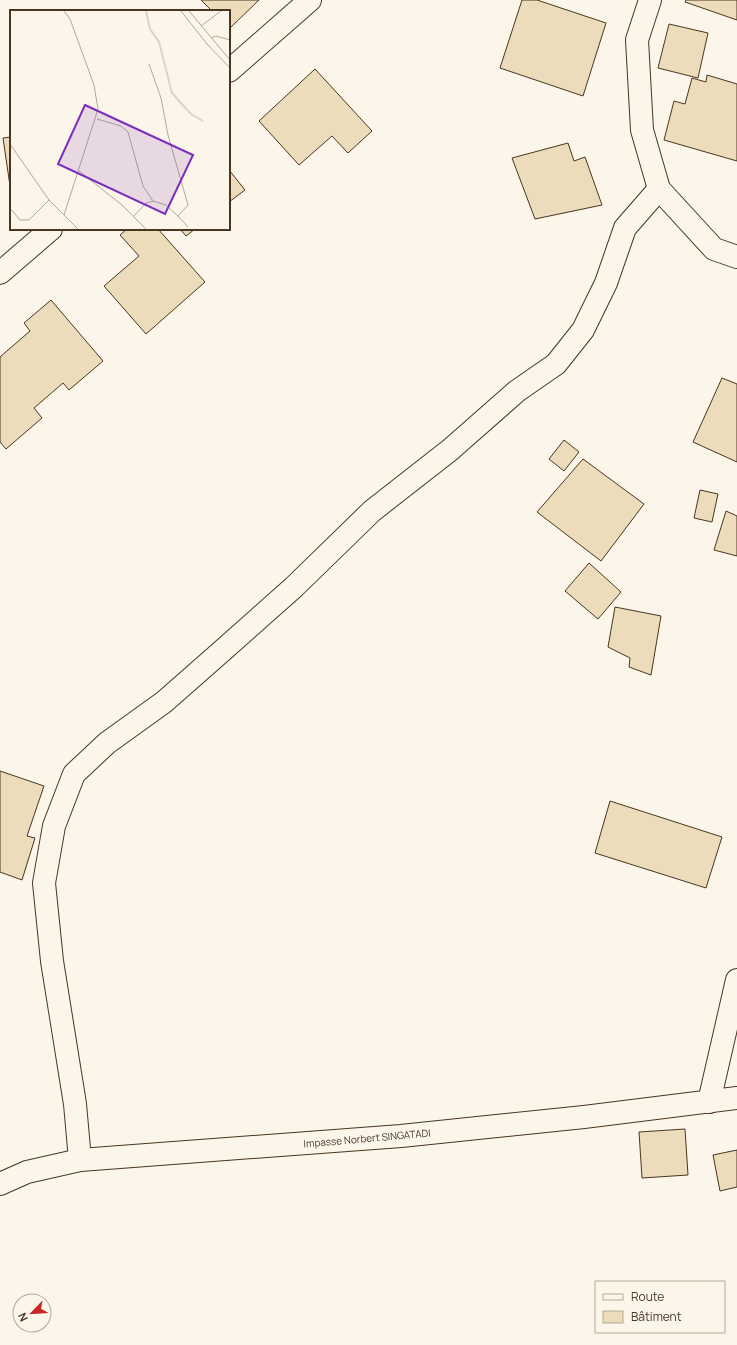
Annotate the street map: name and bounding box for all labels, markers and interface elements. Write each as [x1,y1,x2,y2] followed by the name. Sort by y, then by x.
[10,10,230,230] inset map
[303,1125,431,1151] street label: Impasse Norbert SINGATADI
[595,1281,725,1333] legend
[631,1288,664,1305] text: Route
[12,1293,52,1333] north arrow
[631,1308,682,1325] text: Bâtiment
[14,1311,31,1324] text: N

